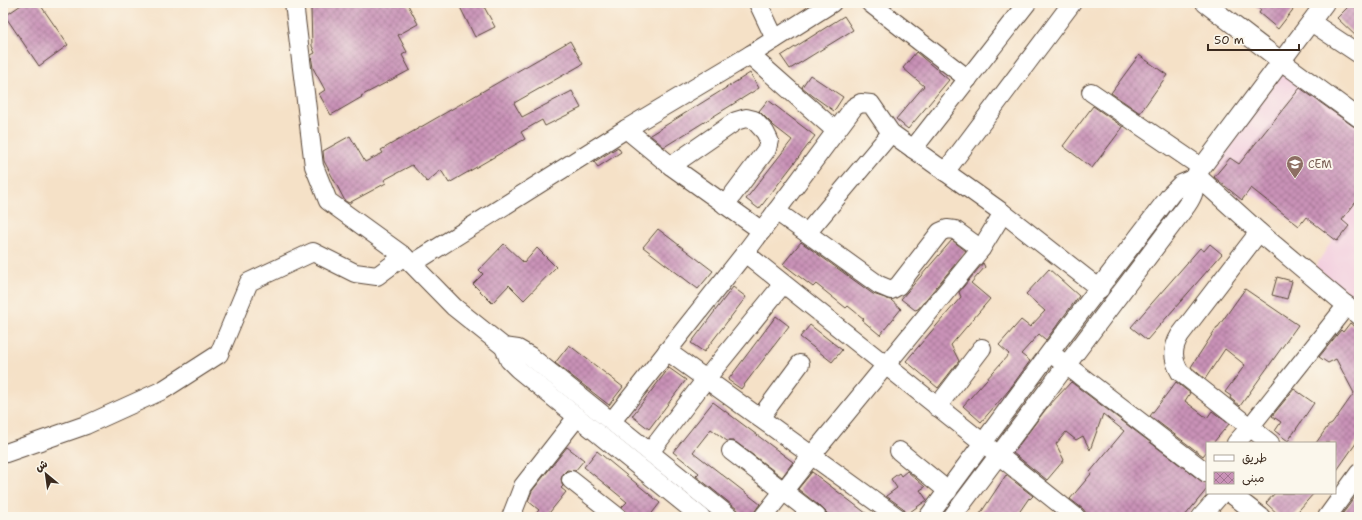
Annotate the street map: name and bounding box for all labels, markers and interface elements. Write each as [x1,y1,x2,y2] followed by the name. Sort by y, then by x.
[1208,26,1299,52] scale bar
[1214,32,1244,48] text: 50 m
[1285,154,1305,179] school or university icon: CEM
[1308,157,1332,172] place label: CEM
[1206,442,1336,494] legend
[1242,450,1267,466] text: طريق
[26,454,66,494] north arrow
[32,456,50,475] text: ش
[1242,470,1265,486] text: مبنى

